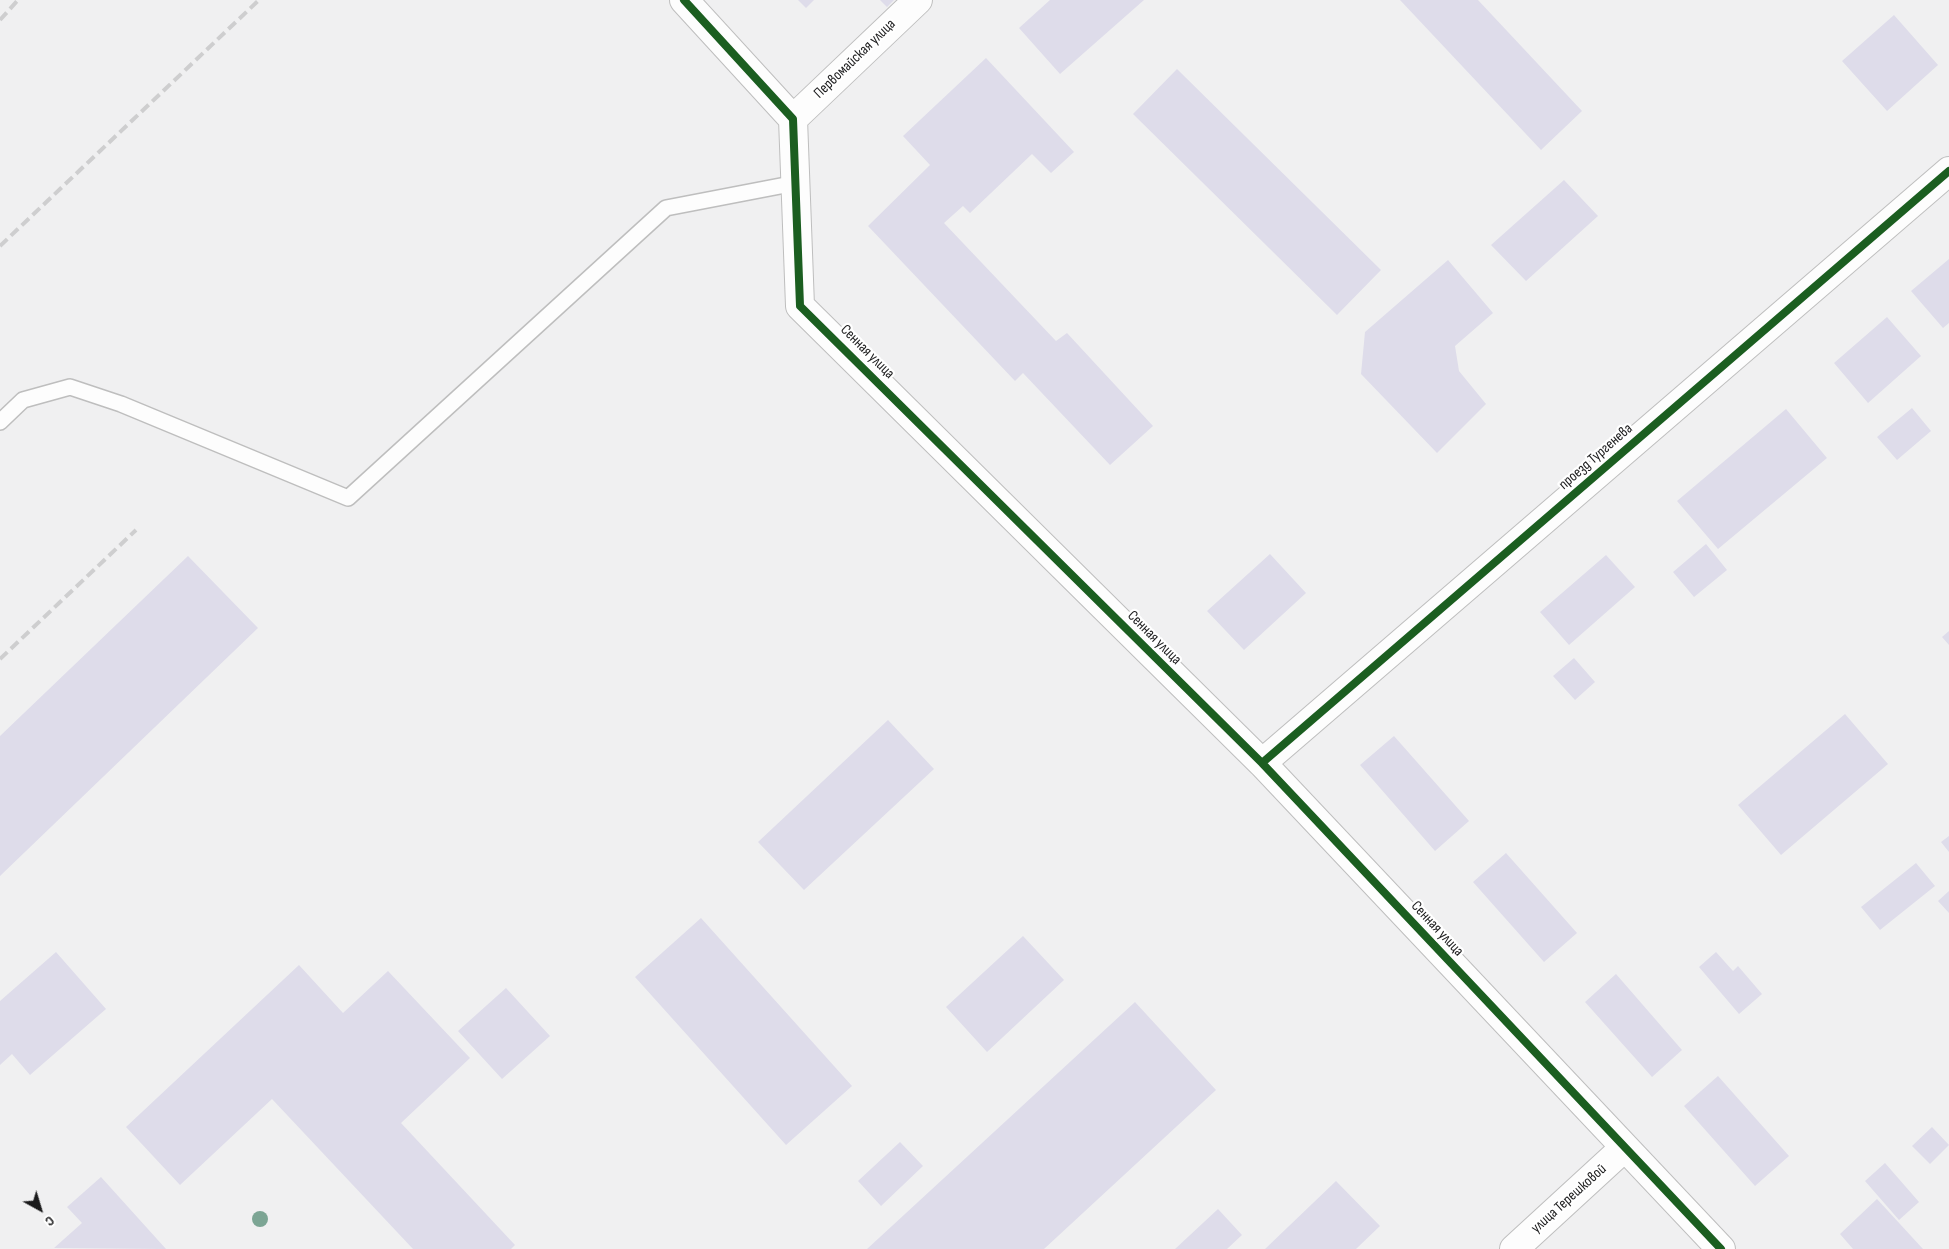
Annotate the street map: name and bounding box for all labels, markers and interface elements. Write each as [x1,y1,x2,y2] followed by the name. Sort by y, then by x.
[810,16,900,102] street label: Первомайская улица
[836,321,898,383] street label: Сенная улица
[1555,420,1637,494] street label: проезд Тургенева
[1123,607,1185,669] street label: Сенная улица
[1407,898,1467,960] street label: Сенная улица
[1528,1161,1610,1237] street label: улица Терешковой
[15,1184,65,1234] north arrow
[42,1212,58,1230] text: С

